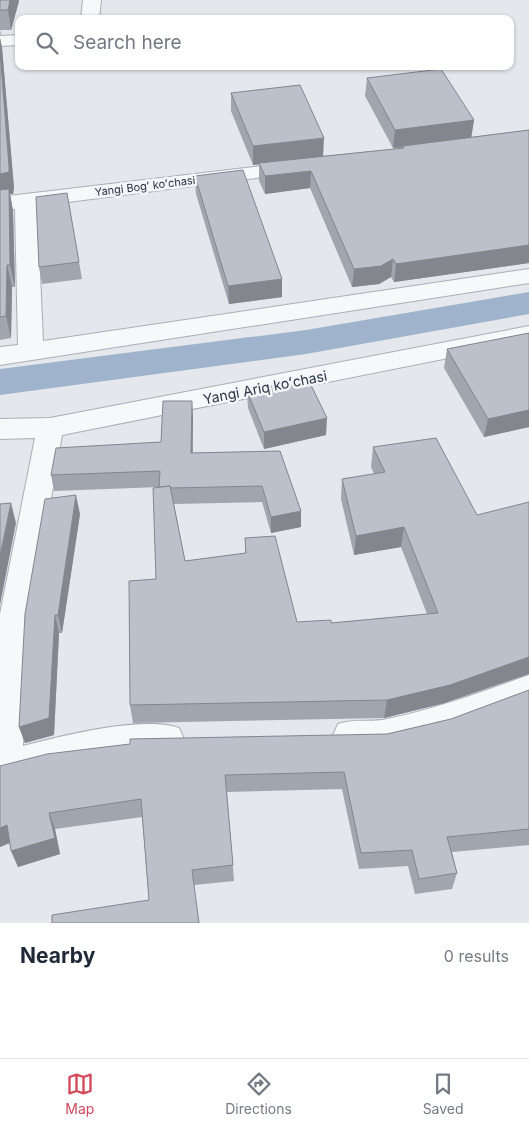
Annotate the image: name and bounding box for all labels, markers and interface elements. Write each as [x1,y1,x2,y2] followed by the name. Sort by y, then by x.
[15,15,514,70] search box
[33,29,61,57] icon: search
[73,31,182,54] text: Search here
[94,173,196,199] street label: Yangi Bogʻ koʻchasi
[202,367,328,407] street label: Yangi Ariq koʻchasi
[20,943,95,968] text: Nearby
[444,946,509,966] text: 0 results
[65,1070,94,1117] tab: Map
[225,1070,292,1117] tab: Directions
[423,1070,464,1117] tab: Saved

